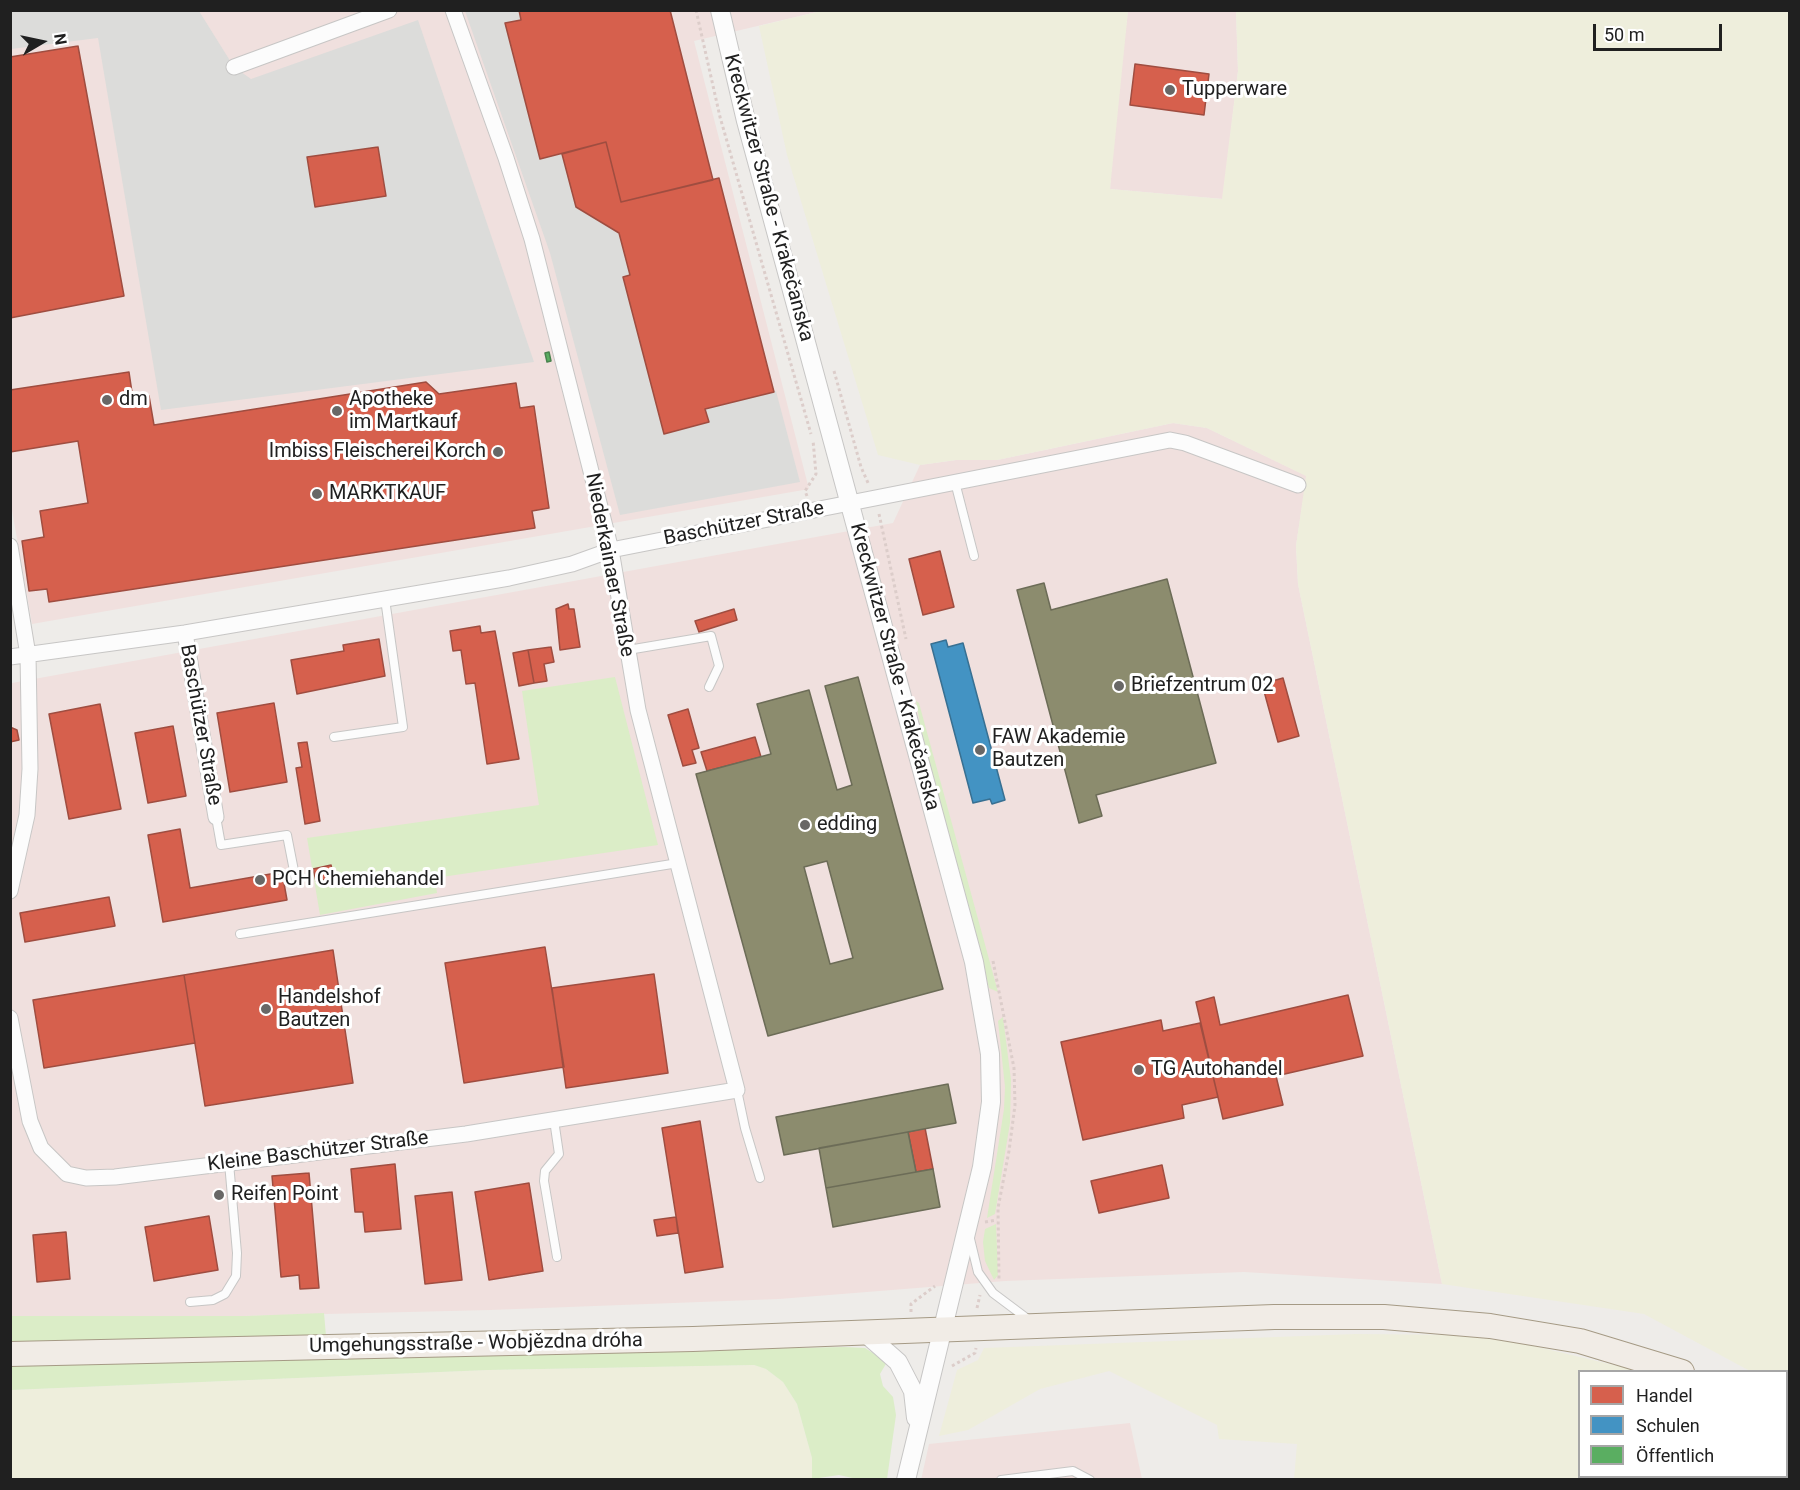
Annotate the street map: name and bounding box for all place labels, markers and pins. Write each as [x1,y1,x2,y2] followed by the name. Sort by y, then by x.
[1182,78,1287,102] place label: Tupperware
[1163,83,1177,97] marker: Tupperware
[119,388,148,412] place label: dm
[349,388,458,435] place label: Apotheke im Martkauf
[100,393,114,407] marker: dm
[330,404,344,418] marker: Apotheke im Martkauf
[269,440,486,464] place label: Imbiss Fleischerei Korch
[491,445,505,459] marker: Imbiss Fleischerei Korch
[329,482,446,506] place label: MARKTKAUF
[310,487,324,501] marker: MARKTKAUF
[1131,674,1273,698] place label: Briefzentrum 02
[1112,679,1126,693] marker: Briefzentrum 02
[992,726,1125,773] place label: FAW Akademie Bautzen
[973,743,987,757] marker: FAW Akademie Bautzen
[817,813,877,837] place label: edding
[798,818,812,832] marker: edding
[272,868,444,892] place label: PCH Chemiehandel
[253,873,267,887] marker: PCH Chemiehandel
[278,986,381,1033] place label: Handelshof Bautzen
[259,1002,273,1016] marker: Handelshof Bautzen
[1151,1058,1283,1082] place label: TG Autohandel
[1132,1063,1146,1077] marker: TG Autohandel
[231,1183,338,1207] place label: Reifen Point
[212,1188,226,1202] marker: Reifen Point

